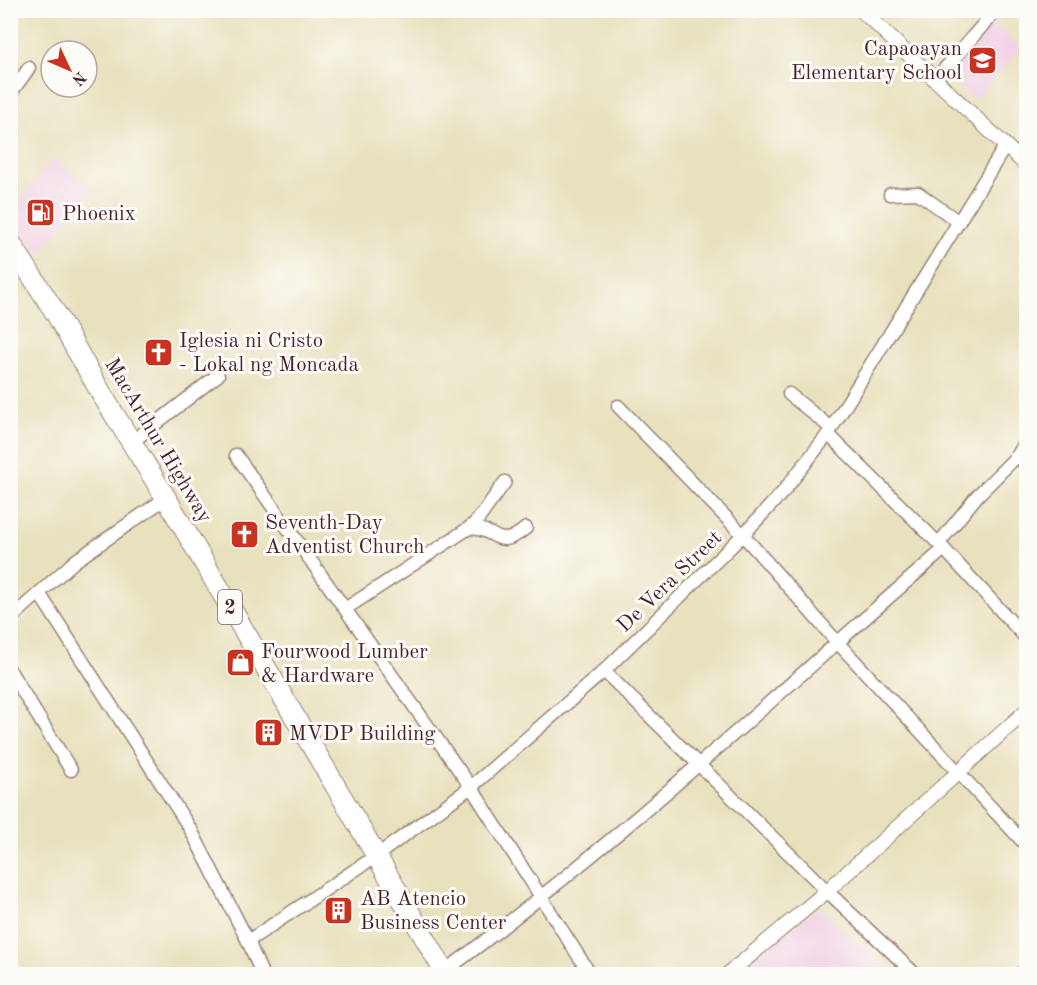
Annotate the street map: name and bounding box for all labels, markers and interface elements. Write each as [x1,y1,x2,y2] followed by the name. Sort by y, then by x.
[39,39,99,99] north arrow
[791,39,962,84] place label: Capaoayan Elementary School
[967,44,999,76] school or university icon: Capaoayan Elementary School
[68,68,88,89] text: N
[25,197,57,229] fuel station icon: Phoenix
[62,204,136,225] place label: Phoenix
[179,331,359,376] place label: Iglesia ni Cristo - Lokal ng Moncada
[142,336,174,368] church icon: Iglesia ni Cristo - Lokal ng Moncada
[100,355,215,527] street label: MacArthur Highway
[265,513,424,558] place label: Seventh-Day Adventist Church
[228,518,260,550] church icon: Seventh-Day Adventist Church
[614,527,726,637] street label: De Vera Street
[218,590,242,624] road number: 2
[261,642,428,687] place label: Fourwood Lumber & Hardware
[224,647,256,679] shop icon: Fourwood Lumber & Hardware
[252,717,284,749] building icon: MVDP Building
[289,724,436,745] place label: MVDP Building
[360,889,507,934] place label: AB Atencio Business Center
[323,894,355,926] building icon: AB Atencio Business Center

